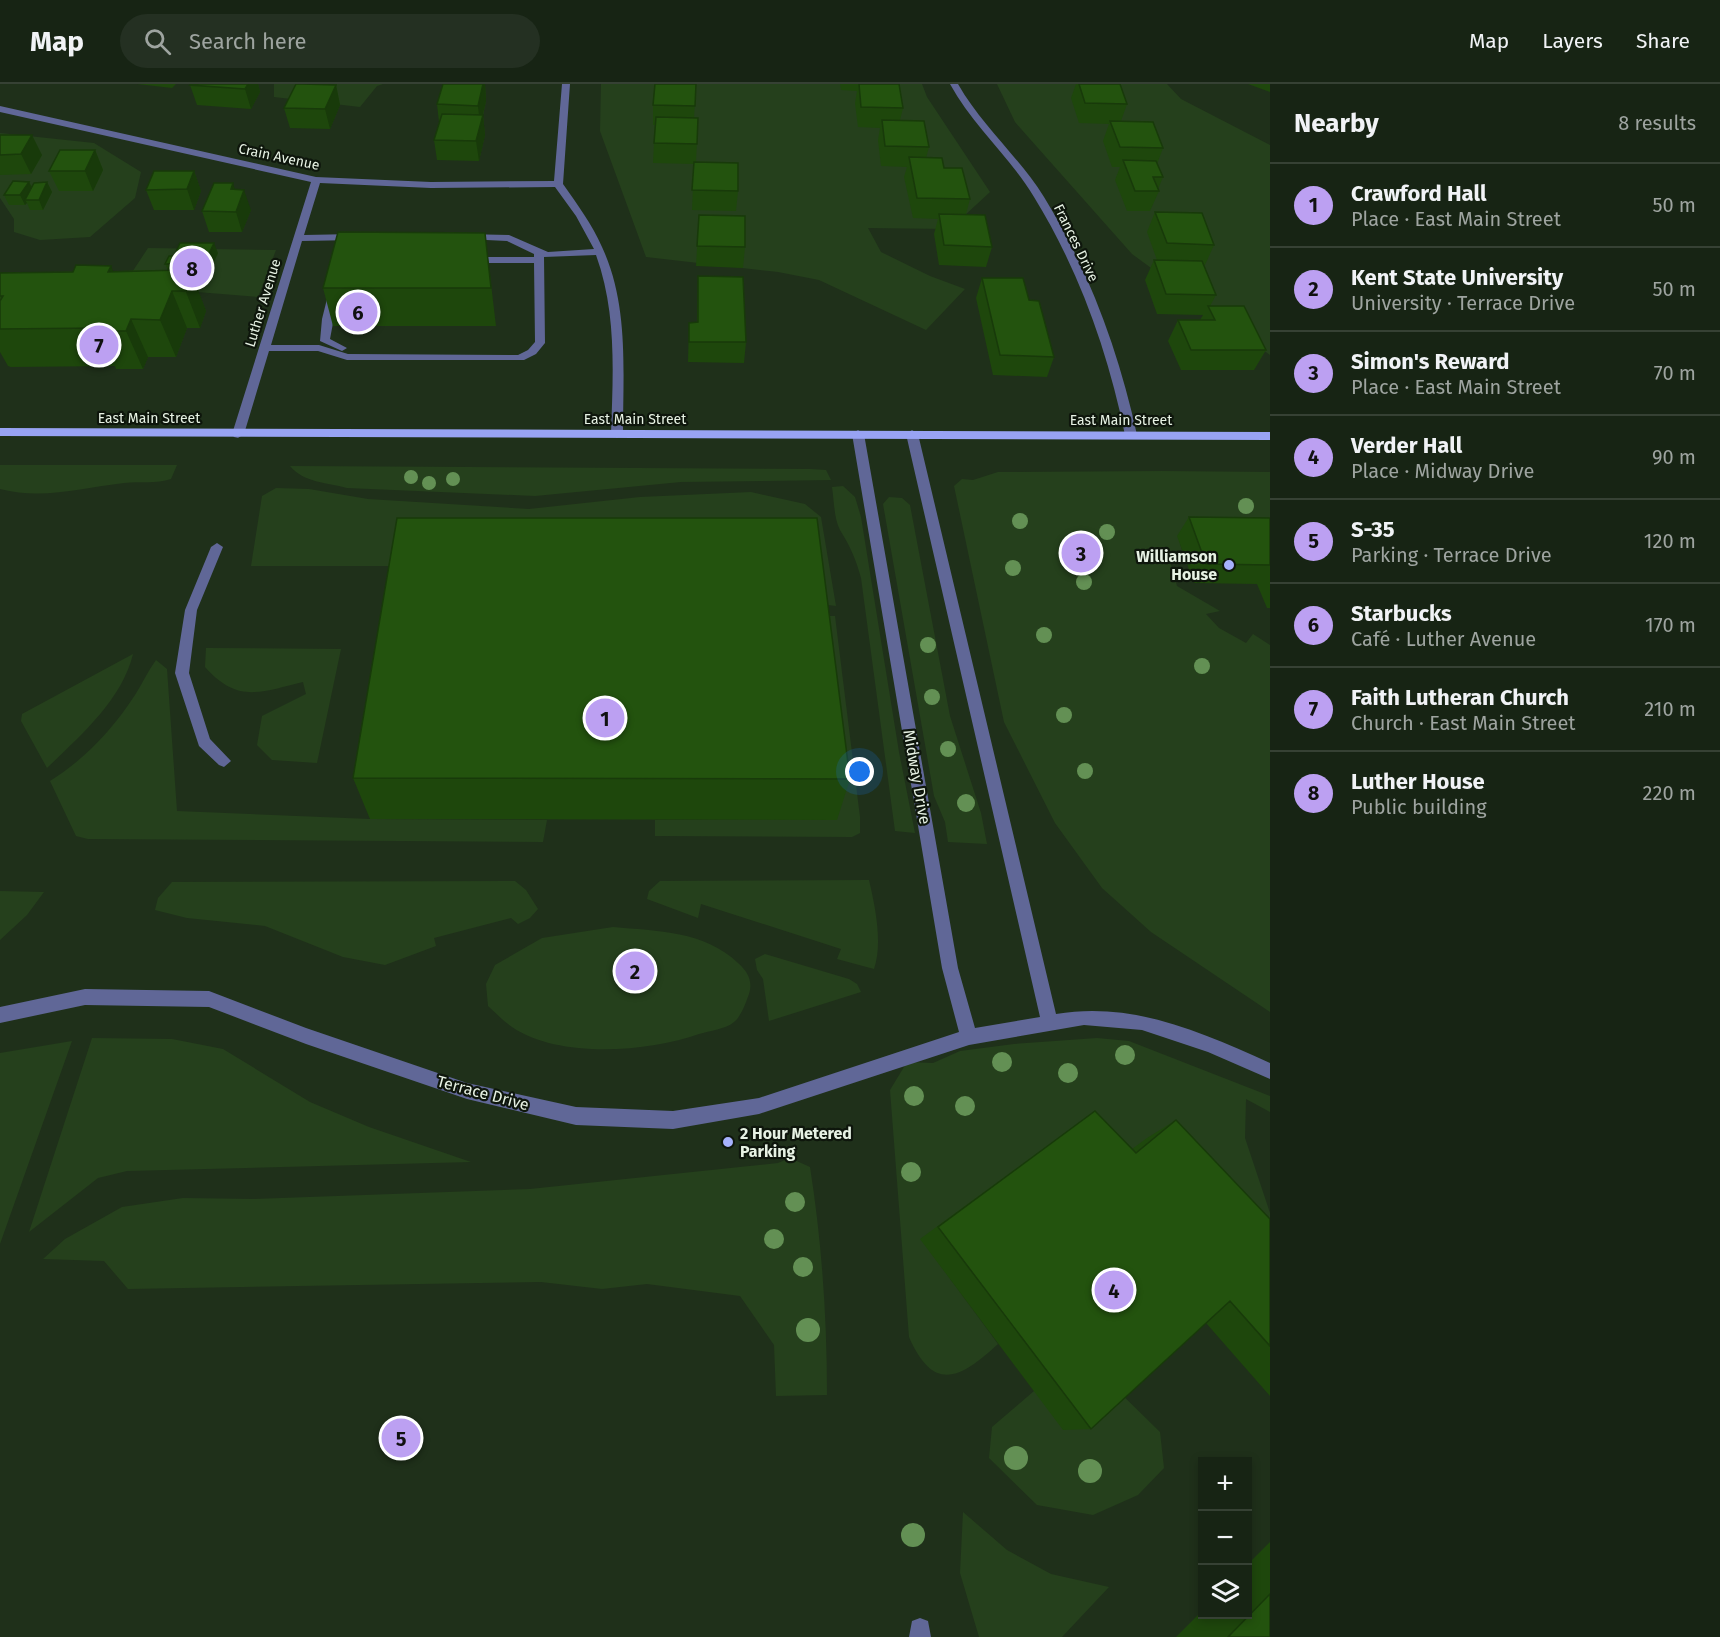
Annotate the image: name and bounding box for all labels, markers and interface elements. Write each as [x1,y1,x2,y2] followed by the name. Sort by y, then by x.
[120,14,540,68] search box
[30,25,84,58] text: Map
[141,25,174,58] icon: search
[189,28,307,55] text: Search here
[1469,28,1509,54] text: Map
[1542,28,1603,54] text: Layers
[1636,28,1690,54] text: Share
[1294,108,1379,139] text: Nearby
[1618,111,1696,135] text: 8 results
[237,140,321,174] street label: Crain Avenue
[1351,180,1486,207] text: Crawford Hall
[1309,193,1318,217] text: 1
[1652,193,1696,217] text: 50 m
[1050,201,1102,285] street label: Frances Drive
[1351,207,1561,231] text: Place · East Main Street
[172,246,212,291] pin: 8
[242,257,284,349] street label: Luther Avenue
[1351,264,1563,291] text: Kent State University
[1308,277,1319,301] text: 2
[1652,277,1696,301] text: 50 m
[338,290,378,334] pin: 6
[1351,291,1575,315] text: University · Terrace Drive
[80,322,118,368] pin: 7
[1351,348,1510,375] text: Simon's Reward
[1308,361,1319,385] text: 3
[1654,361,1696,385] text: 70 m
[1351,375,1561,399] text: Place · East Main Street
[98,410,201,427] street label: East Main Street
[584,411,687,428] street label: East Main Street
[1070,412,1173,429] street label: East Main Street
[1351,432,1462,459] text: Verder Hall
[1308,445,1319,469] text: 4
[1652,445,1696,469] text: 90 m
[1351,459,1534,483] text: Place · Midway Drive
[1351,516,1394,543] text: S-35
[1308,529,1319,553] text: 5
[1644,529,1696,553] text: 120 m
[1062,530,1100,576] pin: 3
[1351,543,1552,567] text: Parking · Terrace Drive
[1136,547,1217,584] place label: Williamson House
[1222,558,1236,572] marker: Williamson House
[1351,600,1452,627] text: Starbucks
[1308,613,1319,637] text: 6
[1645,613,1696,637] text: 170 m
[1351,627,1536,651] text: Café · Luther Avenue
[1351,684,1569,711] text: Faith Lutheran Church
[586,696,624,740] pin: 1
[1309,697,1318,721] text: 7
[1644,697,1696,721] text: 210 m
[1351,711,1576,735] text: Church · East Main Street
[899,728,935,826] street label: Midway Drive
[845,757,874,786] your location
[1351,768,1485,795] text: Luther House
[1308,781,1319,805] text: 8
[1643,781,1696,805] text: 220 m
[1351,795,1487,819] text: Public building
[616,948,654,994] pin: 2
[435,1072,531,1114] street label: Terrace Drive
[740,1124,852,1161] place label: 2 Hour Metered Parking
[721,1135,735,1149] marker: 2 Hour Metered Parking
[1094,1268,1134,1312] pin: 4
[382,1416,420,1460] pin: 5
[1198,1457,1252,1619] map controls
[1198,1457,1252,1511] button: +
[1198,1511,1252,1565] button: −
[1198,1565,1252,1619] button: layers

